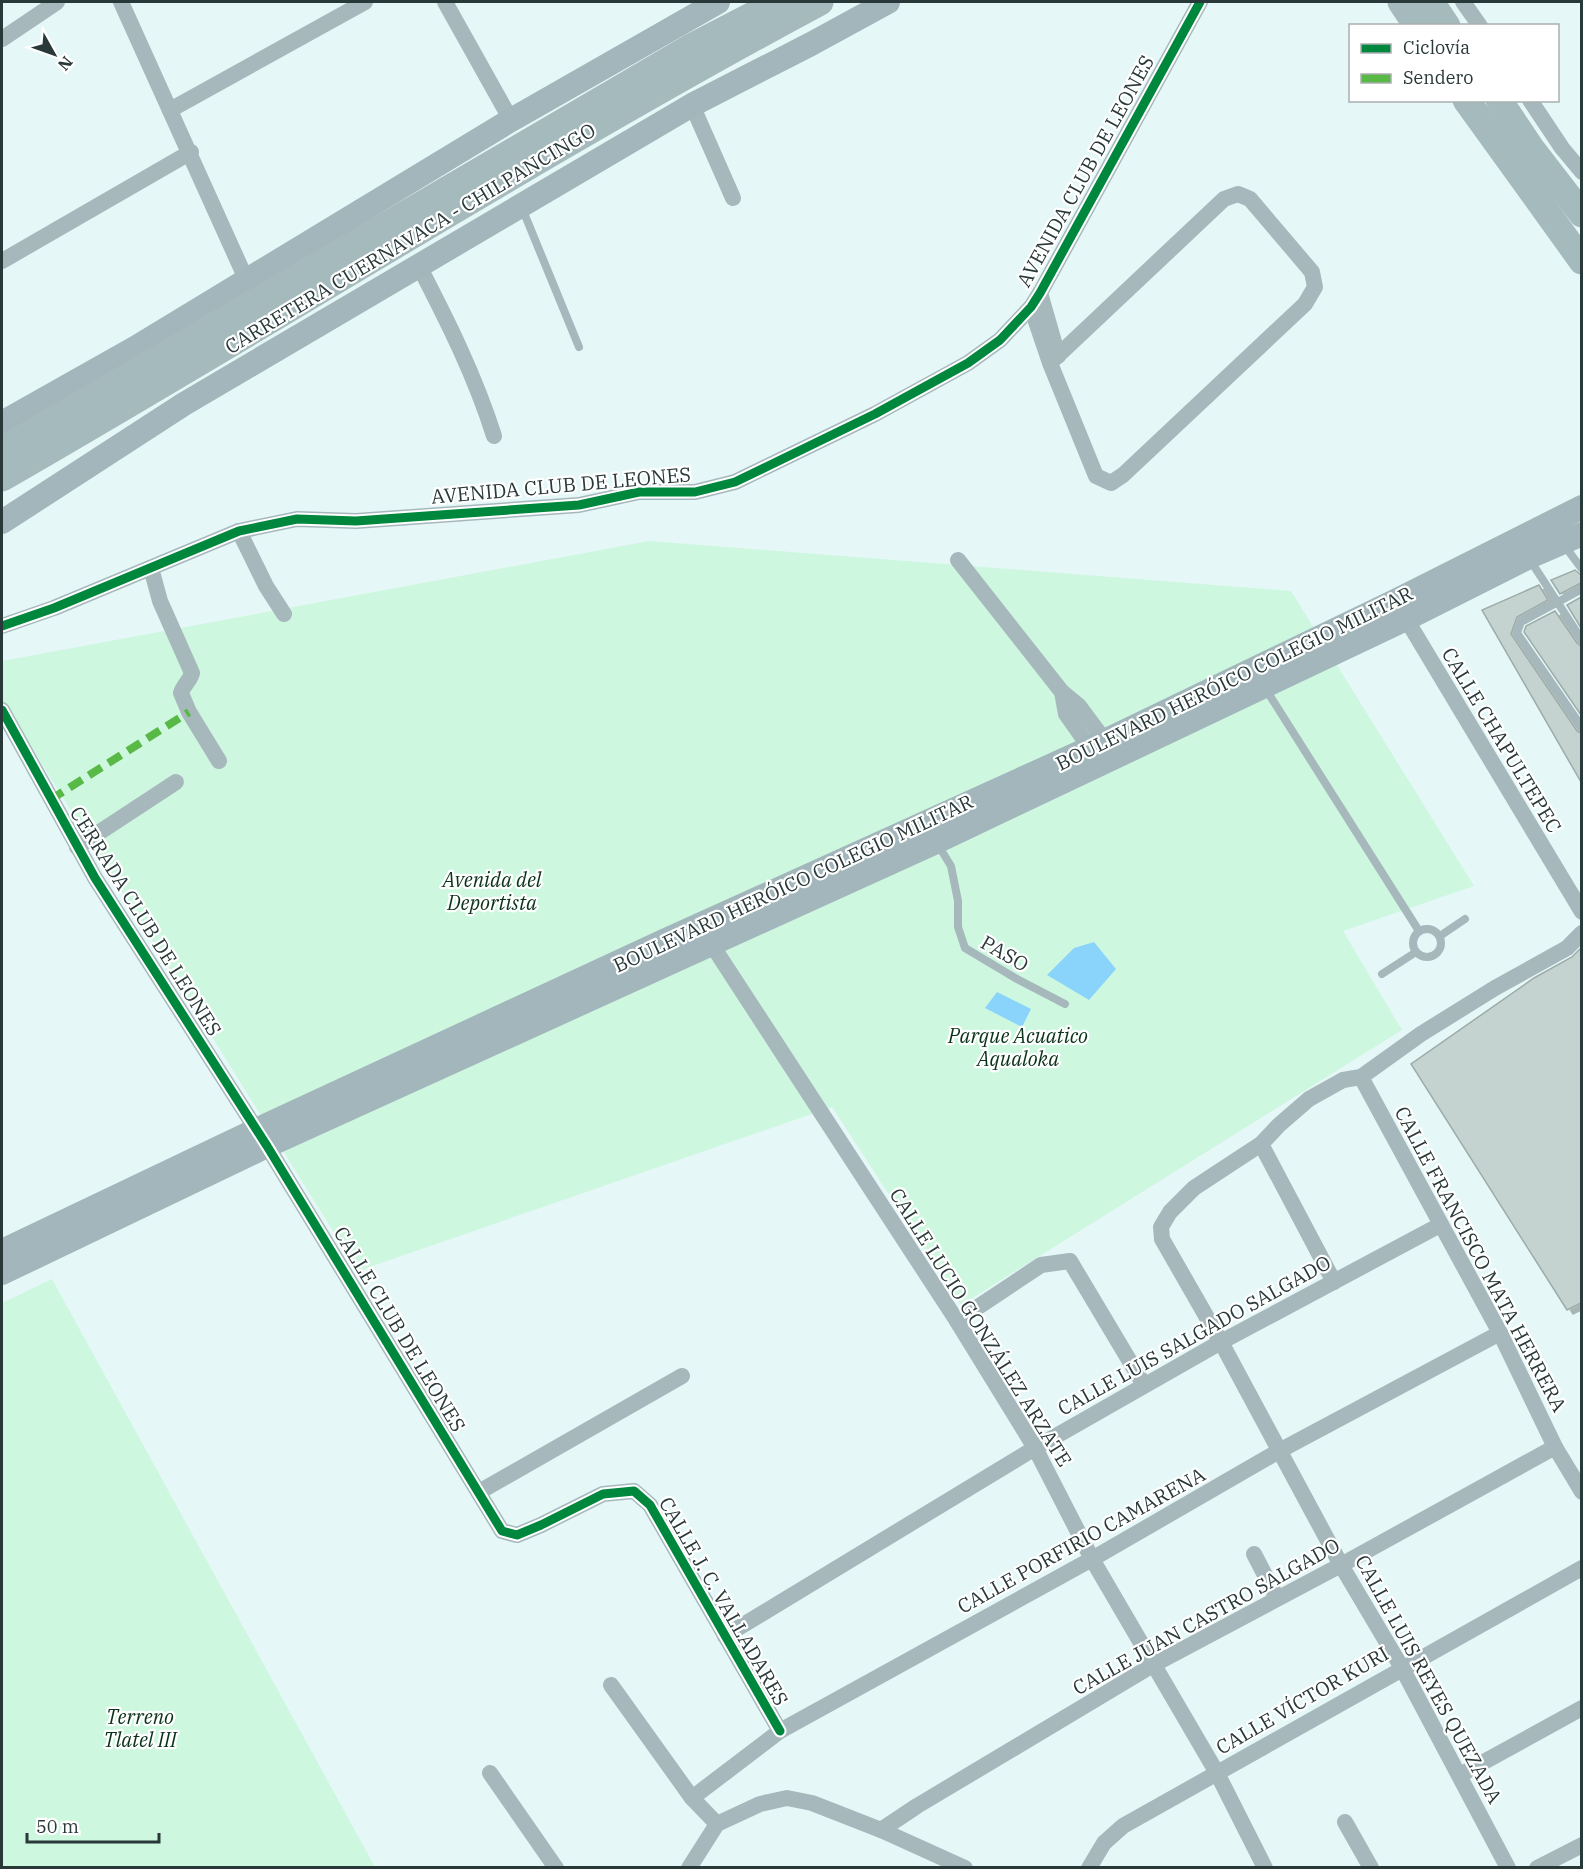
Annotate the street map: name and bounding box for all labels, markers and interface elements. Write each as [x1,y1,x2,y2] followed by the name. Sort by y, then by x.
[24,24,84,84] north arrow
[1349,24,1559,102] legend
[1403,36,1470,59] text: Ciclovía
[1010,50,1160,292] street label: AVENIDA CLUB DE LEONES
[54,52,77,75] text: N
[1403,66,1473,89] text: Sendero
[220,116,600,360] street label: CARRETERA CUERNAVACA - CHILPANCINGO
[430,460,692,510] street label: AVENIDA CLUB DE LEONES
[1051,579,1418,777] street label: BOULEVARD HERÓICO COLEGIO MILITAR
[1436,642,1568,838] street label: CALLE CHAPULTEPEC
[609,787,978,979] street label: BOULEVARD HERÓICO COLEGIO MILITAR
[64,801,228,1041] street label: CERRADA CLUB DE LEONES
[441,866,542,916] park label: Avenida del Deportista
[976,928,1034,978] street label: PASO
[947,1022,1088,1072] park label: Parque Acuatico Aqualoka
[1389,1102,1573,1417] street label: CALLE FRANCISCO MATA HERRERA
[884,1182,1078,1472] street label: CALLE LUCIO GONZÁLEZ ARZATE
[328,1221,472,1437] street label: CALLE CLUB DE LEONES
[1053,1248,1335,1422] street label: CALLE LUIS SALGADO SALGADO
[952,1460,1210,1620] street label: CALLE PORFIRIO CAMARENA
[653,1492,795,1710] street label: CALLE J. C. VALLADARES
[1068,1531,1344,1701] street label: CALLE JUAN CASTRO SALGADO
[1349,1550,1509,1808] street label: CALLE LUIS REYES QUEZADA
[1211,1639,1393,1761] street label: CALLE VÍCTOR KURI
[103,1703,178,1753] park label: Terreno Tlatel III
[27,1806,159,1844] scale bar
[36,1815,79,1838] text: 50 m

